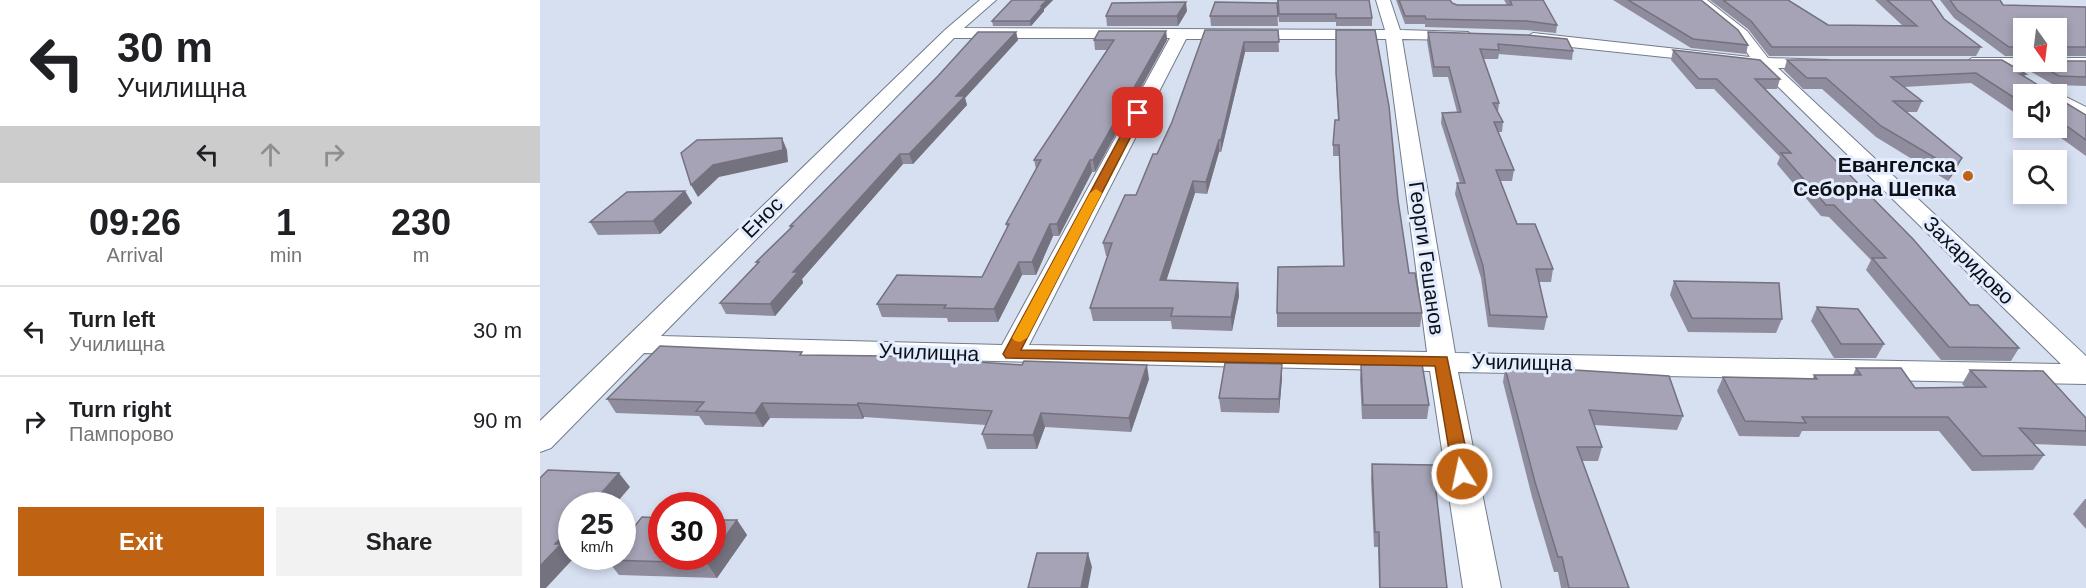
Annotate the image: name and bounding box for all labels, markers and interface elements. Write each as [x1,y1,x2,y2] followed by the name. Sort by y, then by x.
[2013,18,2067,72] north arrow
[2013,18,2067,204] map controls
[18,24,96,102] icon: left
[117,24,213,71] text: 30 m
[117,73,246,103] text: Училищна
[2013,84,2067,138] button: sound
[1112,87,1163,138] pin
[1121,96,1154,129] icon: arrive
[191,138,224,171] icon: left
[254,138,287,171] icon: ahead
[317,138,350,171] icon: right
[2013,150,2067,204] button: search
[1793,153,1956,200] place label: Евангелска Себорна Шепка
[1961,169,1975,183] marker: Евангелска Себорна Шепка
[1405,180,1449,336] street label: Георги Гешанов
[737,192,787,242] street label: Енос
[89,202,181,243] text: 09:26
[276,202,296,243] text: 1
[391,202,451,243] text: 230
[1919,211,2019,309] street label: Захаридово
[107,244,163,266] text: Arrival
[270,244,302,266] text: min
[413,244,429,266] text: m
[69,307,155,332] text: Turn left
[18,315,51,348] icon: left
[473,318,522,343] text: 30 m
[69,333,165,355] text: Училищна
[878,339,980,365] street label: Училищна
[1472,350,1573,374] street label: Училищна
[69,397,171,422] text: Turn right
[18,405,51,438] icon: right
[473,408,522,433] text: 90 m
[69,423,174,445] text: Пампорово
[1430,442,1494,506] position arrow
[648,492,726,570] speed limit sign: 30
[18,507,264,576] button: Exit
[276,507,522,576] button: Share
[580,507,614,540] text: 25
[581,538,613,555] text: km/h

